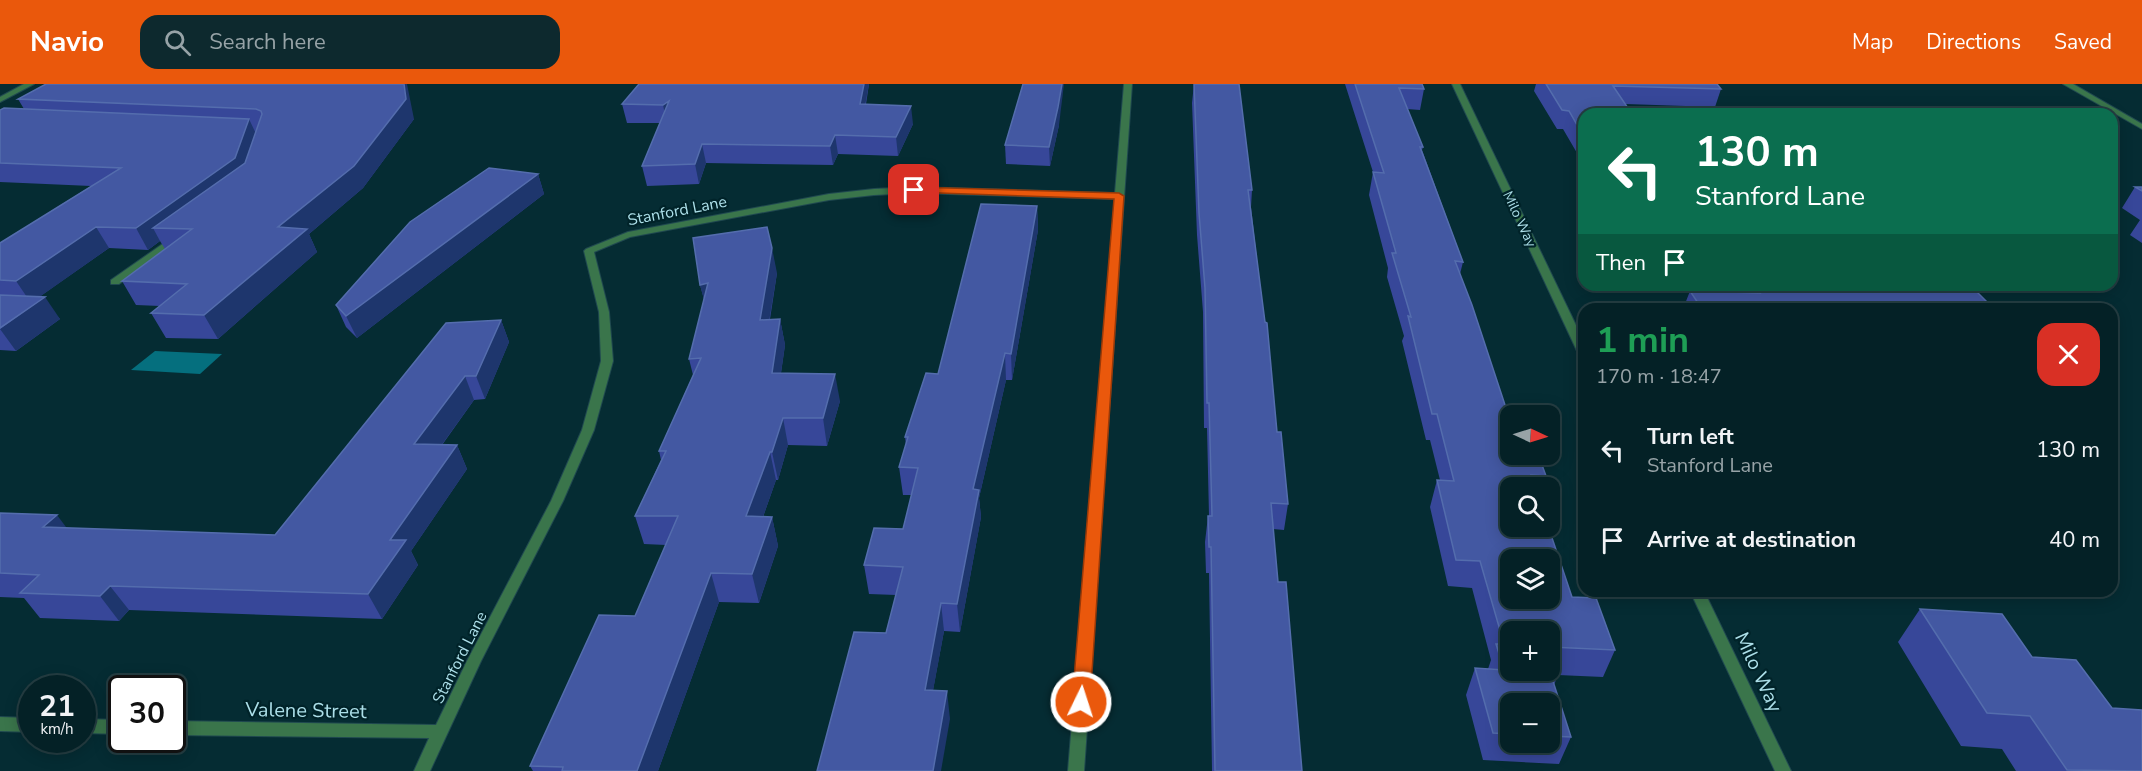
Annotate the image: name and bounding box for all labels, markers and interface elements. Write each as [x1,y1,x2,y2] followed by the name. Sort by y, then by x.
[140,15,560,69] search box
[30,23,104,61] text: Navio
[161,26,194,59] icon: search
[209,27,326,57] text: Search here
[1852,28,1893,56] text: Map
[1926,28,2021,56] text: Directions
[2054,28,2112,56] text: Saved
[1695,124,1819,181] text: 130 m
[1596,132,1674,210] icon: left
[888,164,939,215] pin
[897,173,930,206] icon: arrive
[1695,178,1865,215] text: Stanford Lane
[1498,188,1541,251] street label: Milo Way
[626,191,729,231] street label: Stanford Lane
[1658,246,1691,279] icon: arrive
[1596,248,1646,278] text: Then
[1596,316,1689,365] text: 1 min
[2037,323,2100,386] button: close
[1596,363,1722,390] text: 170 m · 18:47
[1500,405,1560,465] north arrow
[1500,405,1560,753] map controls
[1647,422,1734,452] text: Turn left
[1596,434,1629,467] icon: left
[2036,435,2100,465] text: 130 m
[1647,452,1773,479] text: Stanford Lane
[1500,477,1560,537] button: search
[1596,524,1629,557] icon: arrive
[1647,525,1856,555] text: Arrive at destination
[2049,525,2100,555] text: 40 m
[1500,549,1560,609] button: layers
[427,608,493,707] street label: Stanford Lane
[1500,621,1560,681] button: +
[1728,628,1789,717] street label: Milo Way
[1049,670,1113,734] position arrow
[108,675,186,753] speed limit sign: 30
[39,686,75,727] text: 21
[1500,693,1560,753] button: −
[244,696,368,725] street label: Valene Street
[40,719,74,739] text: km/h

